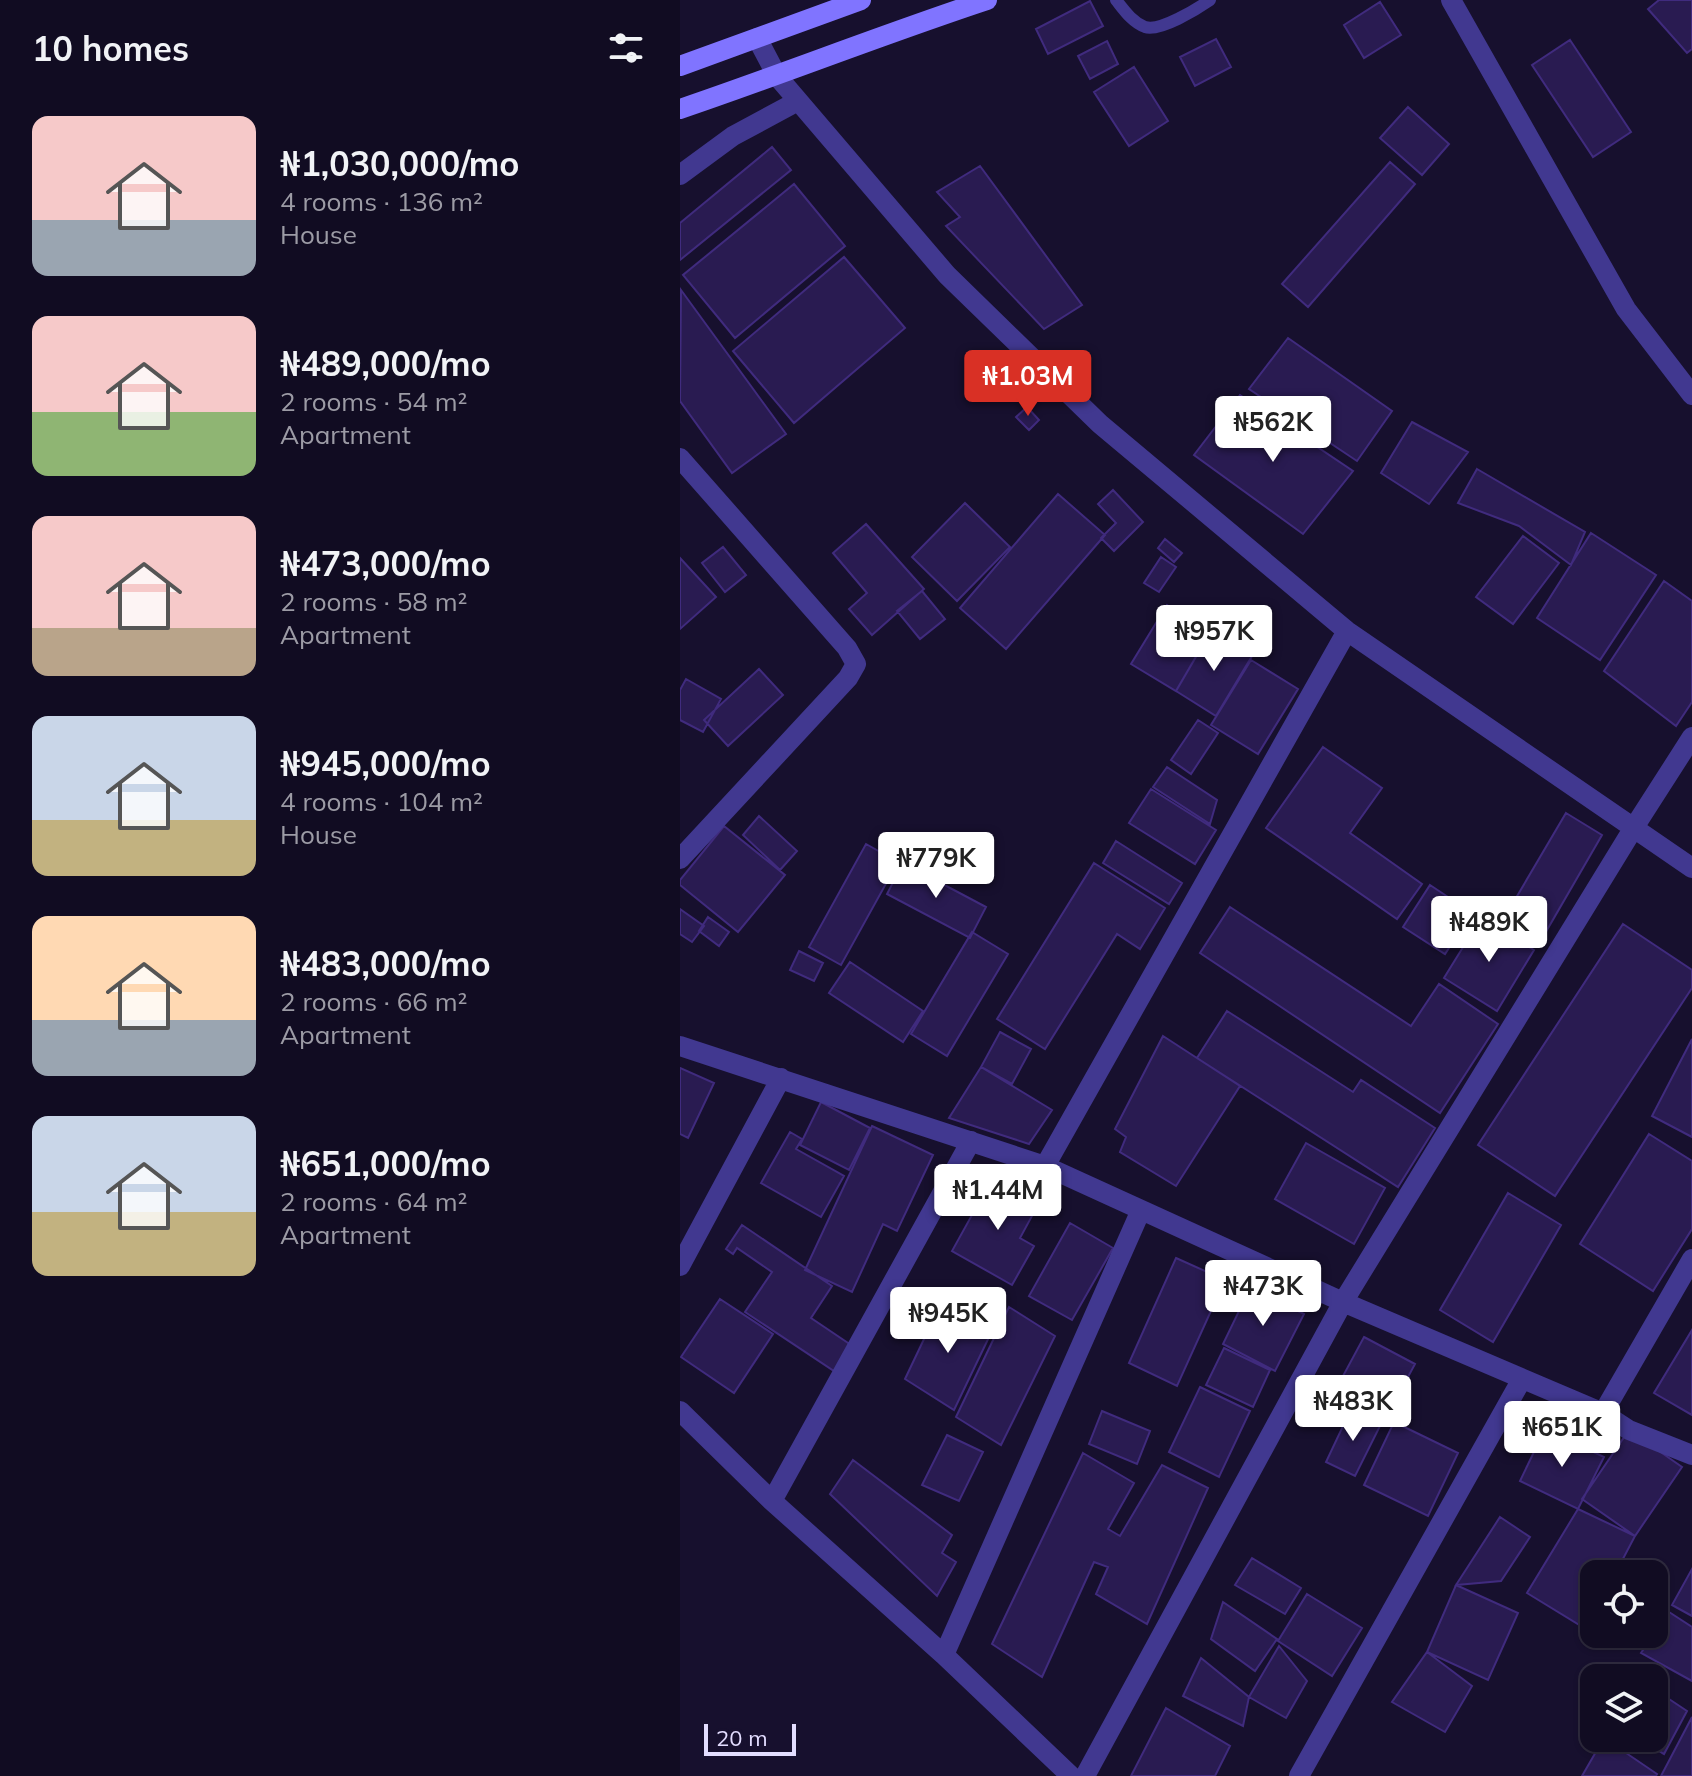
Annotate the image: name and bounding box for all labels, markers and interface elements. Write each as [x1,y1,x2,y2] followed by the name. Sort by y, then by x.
[604,26,648,70] icon: filters
[32,27,189,70] text: 10 homes
[280,142,519,185] text: ₦1,030,000/mo
[96,148,192,244] icon: home
[280,185,483,218] text: 4 rooms · 136 m²
[280,218,357,251] text: House
[280,342,491,385] text: ₦489,000/mo
[96,348,192,444] icon: home
[963,350,1093,418] pin: ₦1.03M
[982,359,1074,392] text: ₦1.03M
[280,385,467,418] text: 2 rooms · 54 m²
[1217,396,1329,464] pin: ₦562K
[1233,405,1313,438] text: ₦562K
[280,418,411,451] text: Apartment
[280,542,491,585] text: ₦473,000/mo
[96,548,192,644] icon: home
[280,585,467,618] text: 2 rooms · 58 m²
[1158,605,1270,673] pin: ₦957K
[1174,614,1254,647] text: ₦957K
[280,618,411,651] text: Apartment
[280,742,491,785] text: ₦945,000/mo
[96,748,192,844] icon: home
[280,785,483,818] text: 4 rooms · 104 m²
[280,818,357,851] text: House
[880,832,992,900] pin: ₦779K
[896,841,976,874] text: ₦779K
[1433,896,1545,964] pin: ₦489K
[1449,905,1529,938] text: ₦489K
[280,942,491,985] text: ₦483,000/mo
[96,948,192,1044] icon: home
[280,985,467,1018] text: 2 rooms · 66 m²
[280,1018,411,1051] text: Apartment
[280,1142,491,1185] text: ₦651,000/mo
[96,1148,192,1244] icon: home
[933,1164,1063,1232] pin: ₦1.44M
[952,1173,1044,1206] text: ₦1.44M
[280,1185,467,1218] text: 2 rooms · 64 m²
[280,1218,411,1251] text: Apartment
[1207,1260,1319,1328] pin: ₦473K
[1223,1269,1303,1302] text: ₦473K
[892,1287,1004,1355] pin: ₦945K
[908,1296,988,1329] text: ₦945K
[1297,1375,1409,1443] pin: ₦483K
[1313,1384,1393,1417] text: ₦483K
[1506,1401,1618,1469] pin: ₦651K
[1522,1410,1602,1443] text: ₦651K
[1580,1560,1668,1752] map controls
[1580,1560,1668,1648] button: locate
[1580,1664,1668,1752] button: layers
[704,1720,796,1756] scale bar
[716,1724,767,1752] text: 20 m

